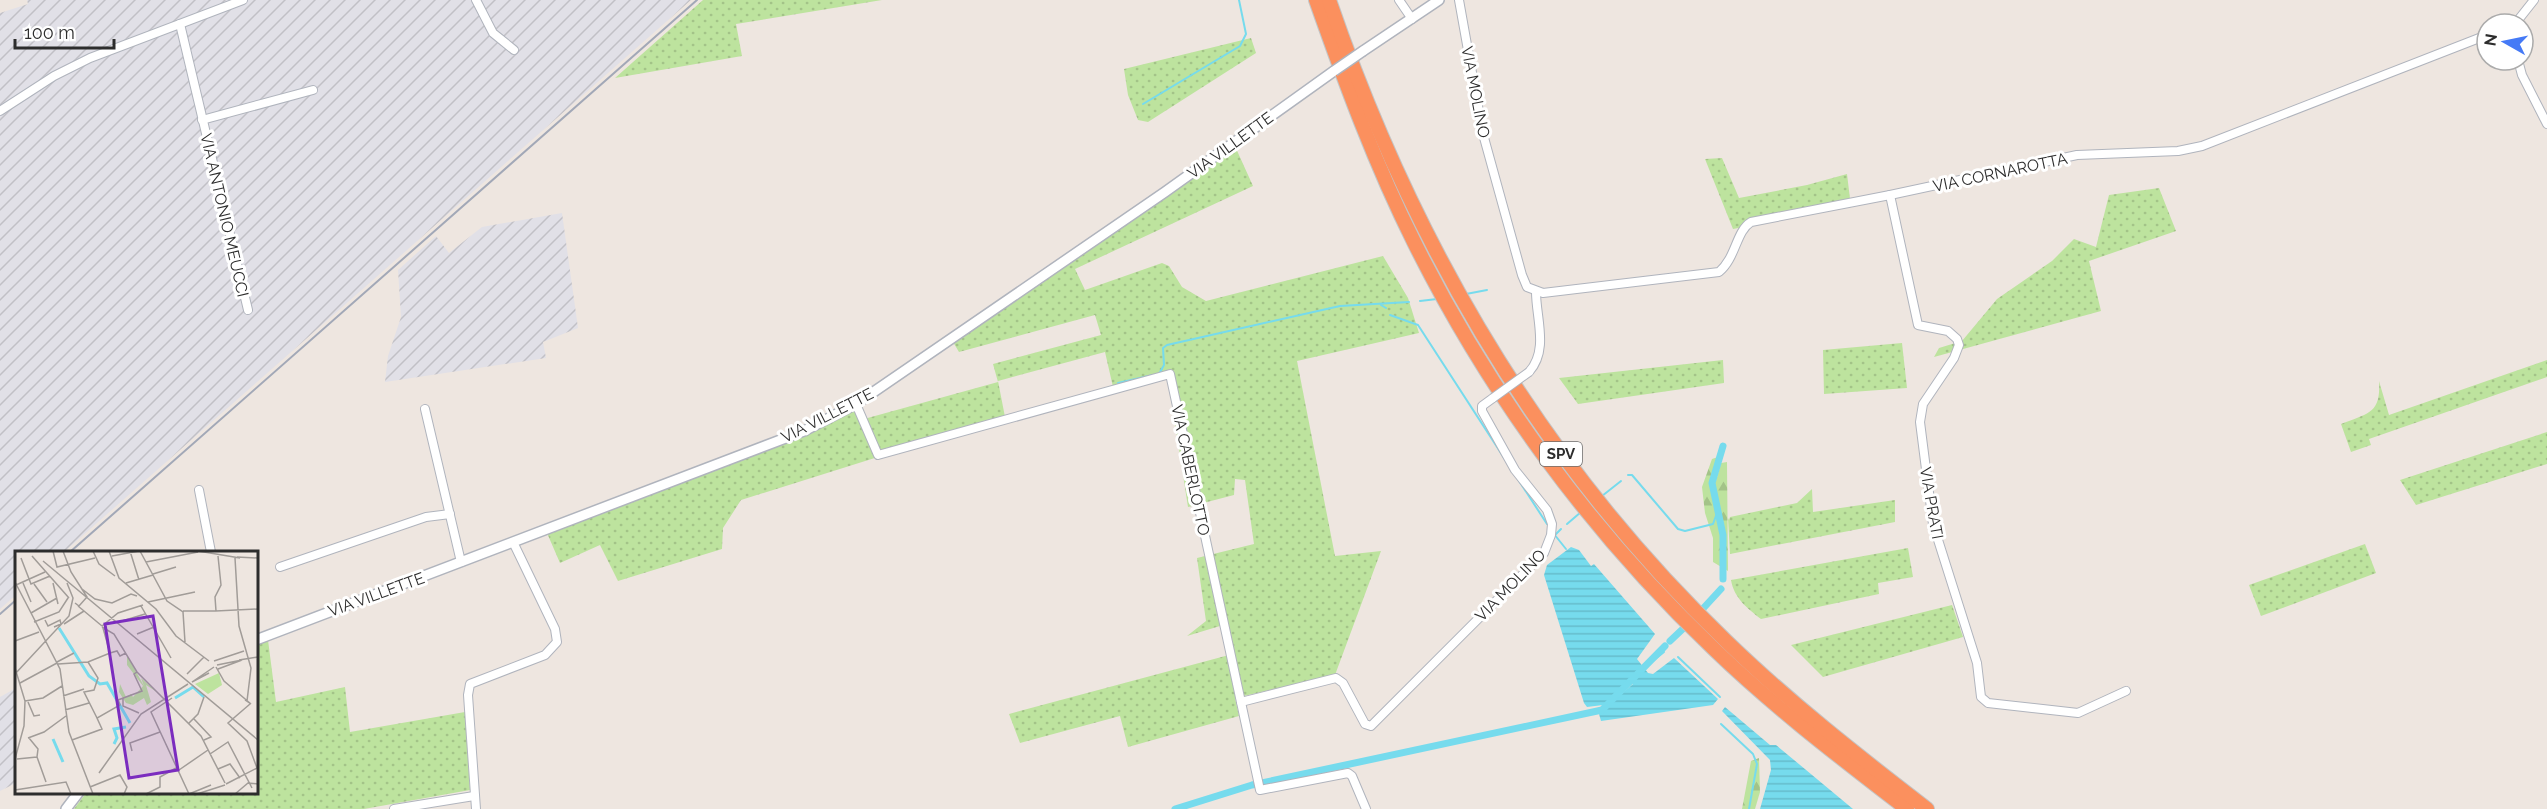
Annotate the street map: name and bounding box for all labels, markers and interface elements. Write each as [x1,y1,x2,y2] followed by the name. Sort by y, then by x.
[15,12,114,50] scale bar
[2475,12,2535,72] north arrow
[24,22,75,43] text: 100 m
[2480,32,2501,47] text: N
[1457,45,1494,140] street label: VIA MOLINO
[1184,108,1277,183] street label: VIA VILLETTE
[196,131,253,299] street label: VIA ANTONIO MEUCCI
[1931,149,2069,196] street label: VIA CORNAROTTA
[778,384,877,447] street label: VIA VILLETTE
[1167,403,1214,537] street label: VIA CABERLOTTO
[1540,442,1582,466] road number: SPV
[1916,465,1947,541] street label: VIA PRATI
[1471,545,1549,625] street label: VIA MOLINO
[15,551,258,794] inset map
[325,568,427,621] street label: VIA VILLETTE

